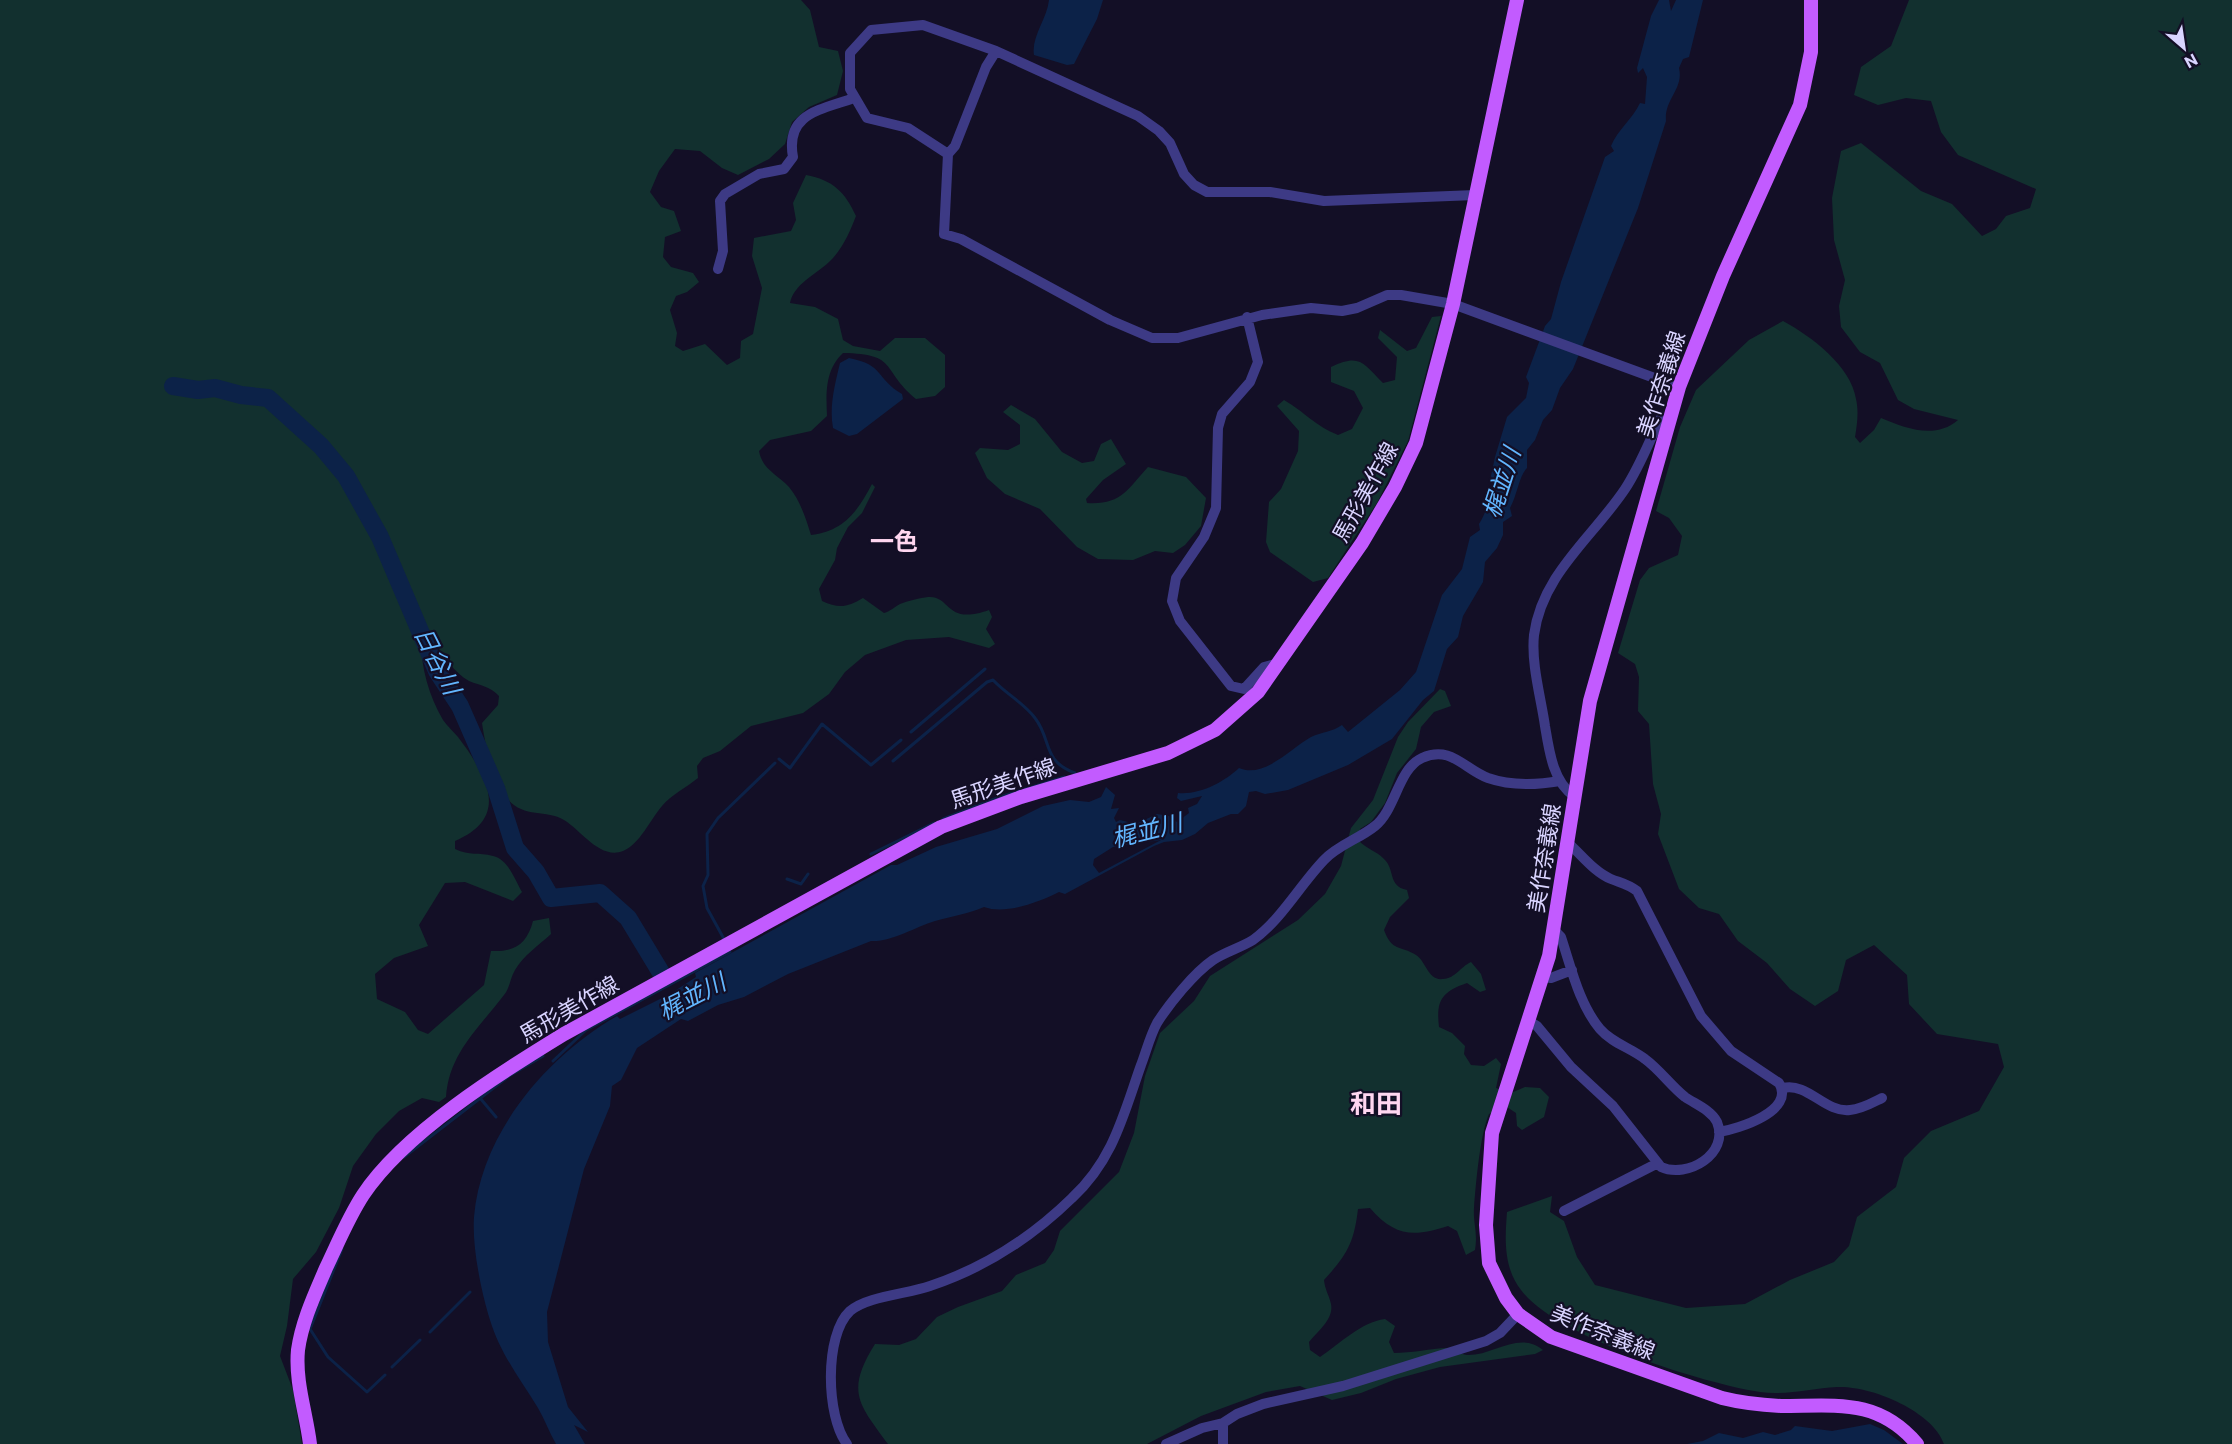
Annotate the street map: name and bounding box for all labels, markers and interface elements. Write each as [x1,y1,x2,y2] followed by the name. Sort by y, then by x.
[2154,18,2214,78] north arrow
[2182,50,2201,73] text: N
[1631,327,1690,440] street label: 美作奈義線
[1326,437,1403,546] street label: 馬形美作線
[1476,441,1526,521] water label: 梶並川
[870,526,918,555] district label: 一色
[409,622,469,702] water label: 日谷川
[946,752,1059,813] street label: 馬形美作線
[1522,801,1565,914] street label: 美作奈義線
[1108,806,1188,852] water label: 梶並川
[653,965,733,1025] water label: 梶並川
[514,969,623,1048] street label: 馬形美作線
[1350,1087,1402,1118] district label: 和田
[1547,1298,1659,1365] street label: 美作奈義線

